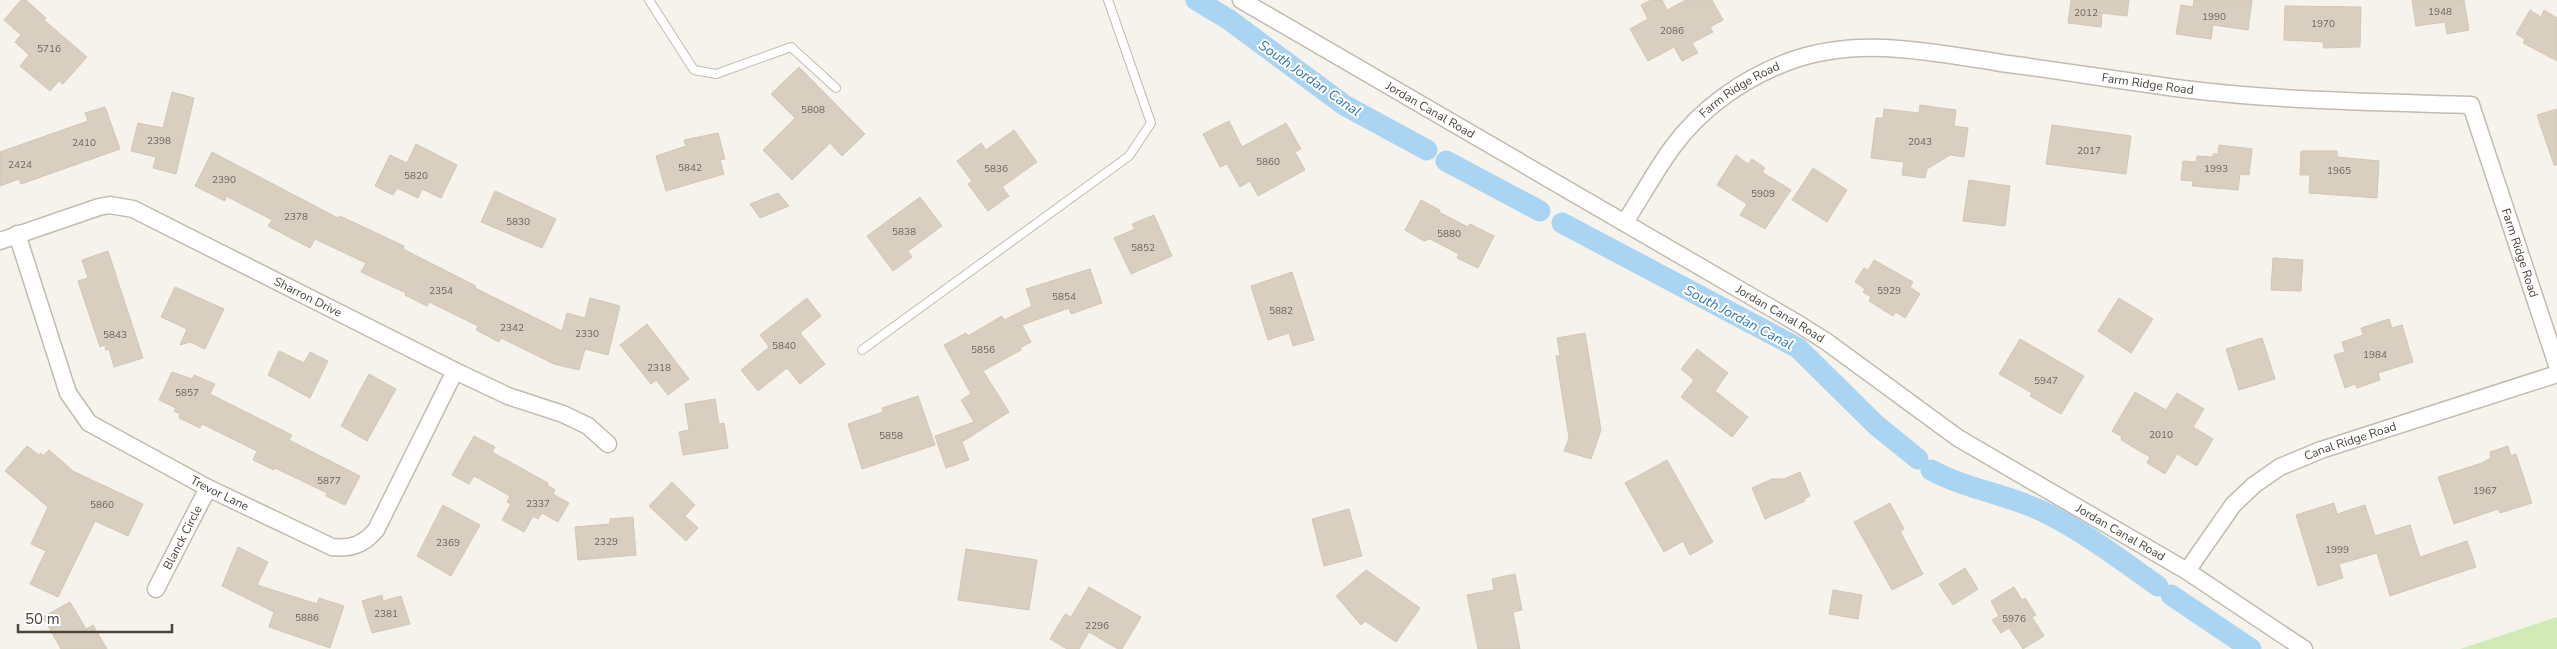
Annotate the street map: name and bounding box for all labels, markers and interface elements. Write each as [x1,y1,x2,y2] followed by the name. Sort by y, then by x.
[2428,5,2452,19] house number: 1948
[2074,6,2098,20] house number: 2012
[2202,10,2226,24] house number: 1990
[2311,17,2335,31] house number: 1970
[1660,24,1684,38] house number: 2086
[1255,36,1365,121] water label: South Jordan Canal
[37,42,61,56] house number: 5716
[1696,58,1782,121] street label: Farm Ridge Road
[2101,69,2195,98] street label: Farm Ridge Road
[1382,77,1478,142] street label: Jordan Canal Road
[801,103,825,117] house number: 5808
[147,134,171,148] house number: 2398
[1908,135,1932,149] house number: 2043
[72,136,96,150] house number: 2410
[2077,144,2101,158] house number: 2017
[1256,155,1280,169] house number: 5860
[8,158,32,172] house number: 2424
[678,161,702,175] house number: 5842
[984,162,1008,176] house number: 5836
[2204,162,2228,176] house number: 1993
[2327,164,2351,178] house number: 1965
[404,169,428,183] house number: 5820
[212,173,236,187] house number: 2390
[1751,187,1775,201] house number: 5909
[2498,206,2542,299] street label: Farm Ridge Road
[284,210,308,224] house number: 2378
[506,215,530,229] house number: 5830
[892,225,916,239] house number: 5838
[1437,227,1461,241] house number: 5880
[1131,241,1155,255] house number: 5852
[271,273,345,321] street label: Sharron Drive
[1681,281,1797,354] water label: South Jordan Canal
[1732,281,1828,346] street label: Jordan Canal Road
[429,284,453,298] house number: 2354
[1877,284,1901,298] house number: 5929
[1052,290,1076,304] house number: 5854
[1269,304,1293,318] house number: 5882
[500,321,524,335] house number: 2342
[575,327,599,341] house number: 2330
[103,328,127,342] house number: 5843
[772,339,796,353] house number: 5840
[971,343,995,357] house number: 5856
[2363,348,2387,362] house number: 1984
[647,361,671,375] house number: 2318
[2034,374,2058,388] house number: 5947
[175,386,199,400] house number: 5857
[2302,418,2398,464] street label: Canal Ridge Road
[2149,428,2173,442] house number: 2010
[879,429,903,443] house number: 5858
[188,472,252,514] street label: Trevor Lane
[317,474,341,488] house number: 5877
[2473,484,2497,498] house number: 1967
[526,497,550,511] house number: 2337
[90,498,114,512] house number: 5860
[2072,500,2168,565] street label: Jordan Canal Road
[159,503,206,572] street label: Blanck Circle
[594,535,618,549] house number: 2329
[436,536,460,550] house number: 2369
[2325,543,2349,557] house number: 1999
[18,602,171,634] scale bar
[374,607,398,621] house number: 2381
[25,609,60,629] text: 50 m
[295,611,319,625] house number: 5886
[2002,612,2026,626] house number: 5976
[1085,619,1109,633] house number: 2296

